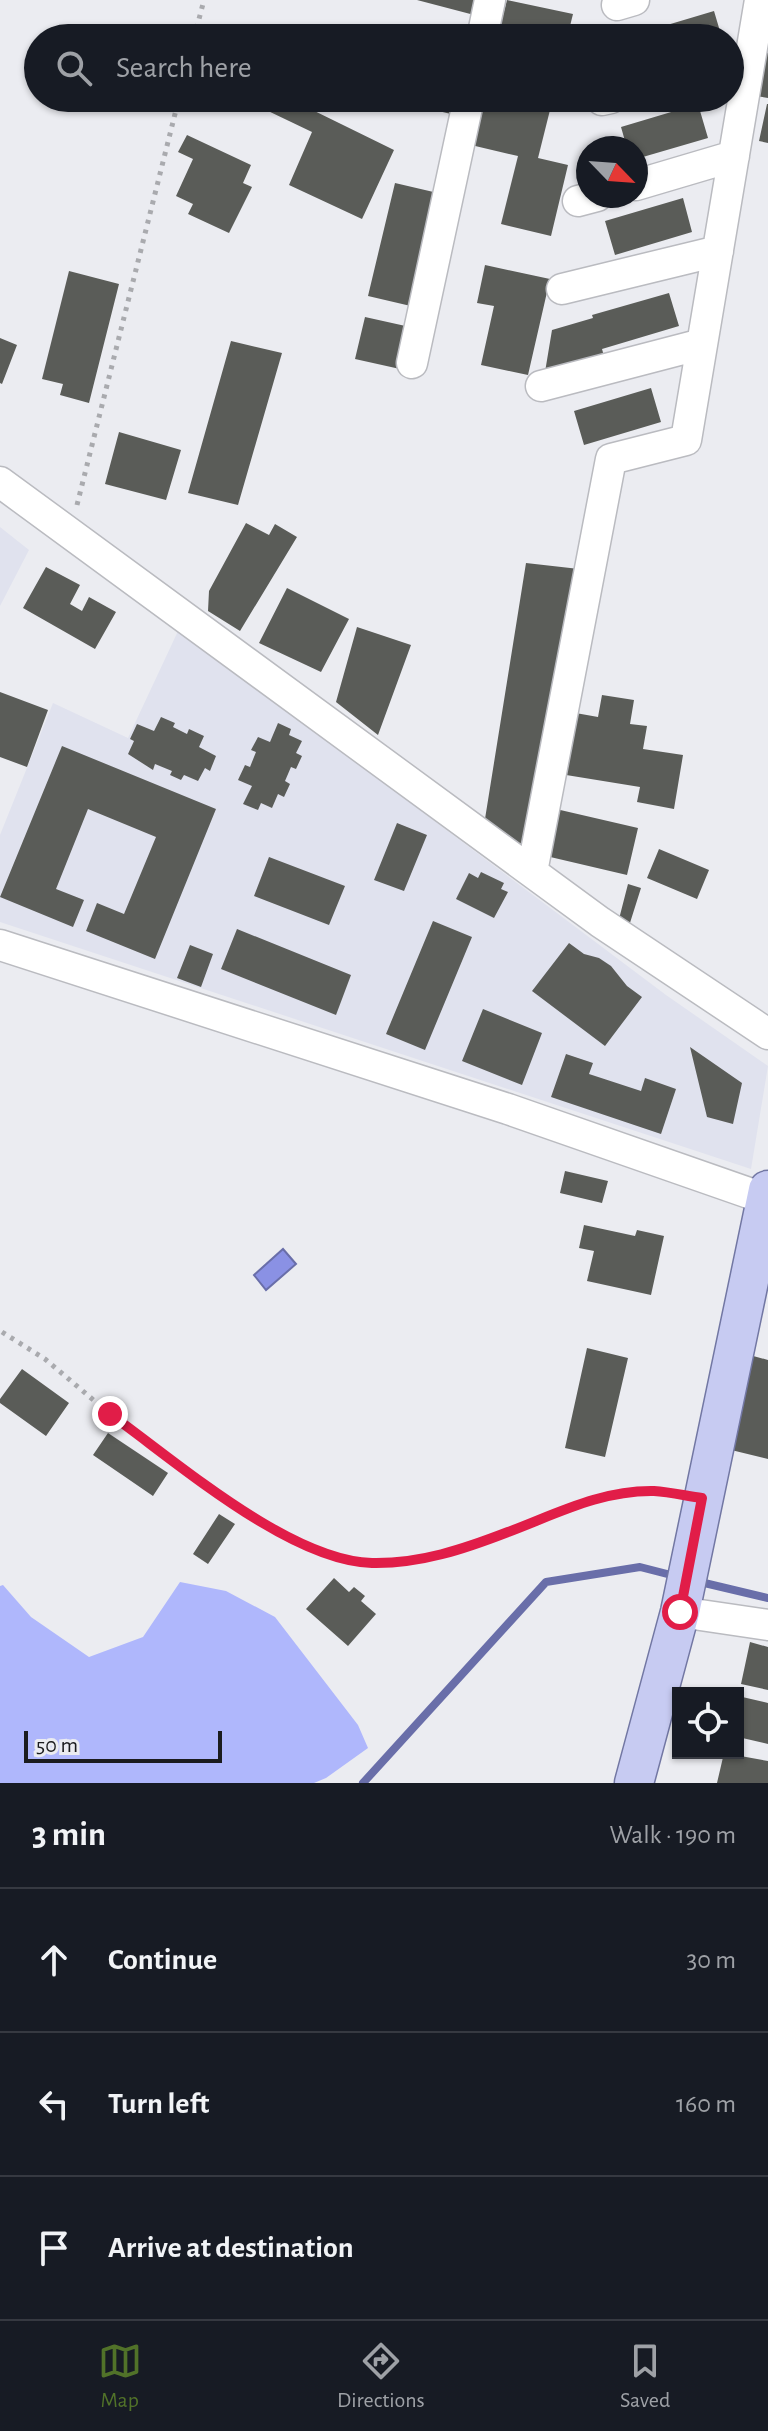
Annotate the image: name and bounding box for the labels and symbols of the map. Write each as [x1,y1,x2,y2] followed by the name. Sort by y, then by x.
[576,136,648,208] north arrow
[92,1396,128,1432] route end
[662,1594,698,1630] route start
[24,1727,222,1763] scale bar

